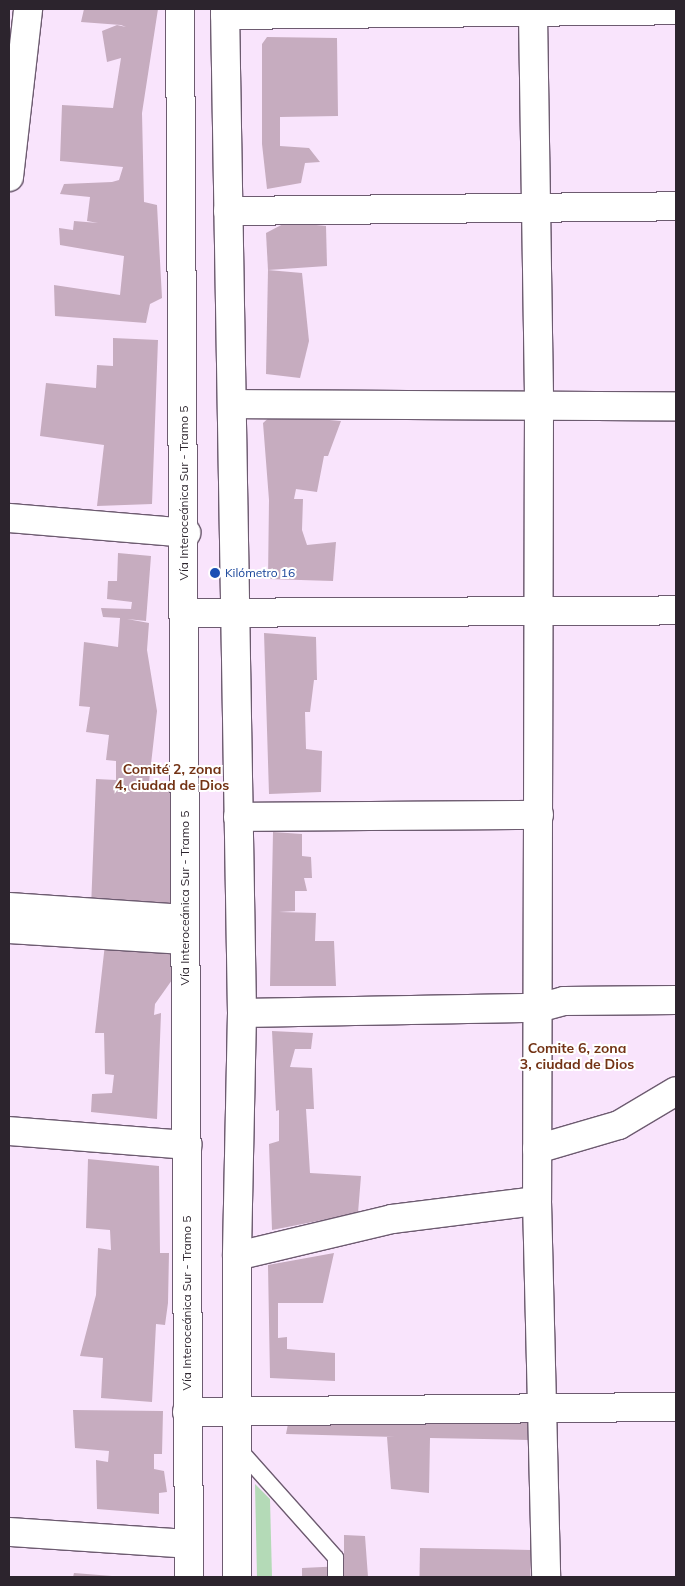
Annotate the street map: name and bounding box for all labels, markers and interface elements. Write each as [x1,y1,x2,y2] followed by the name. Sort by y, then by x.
[177,406,191,580] street label: Vía Interoceánica Sur - Tramo 5
[225,566,295,580] place label: Kilómetro 16
[209,567,221,579] marker: Kilómetro 16
[115,761,229,794] district label: Comité 2, zona 4, ciudad de Dios
[178,811,192,985] street label: Vía Interoceánica Sur - Tramo 5
[520,1040,634,1072] district label: Comite 6, zona 3, ciudad de Dios
[180,1216,194,1390] street label: Vía Interoceánica Sur - Tramo 5

